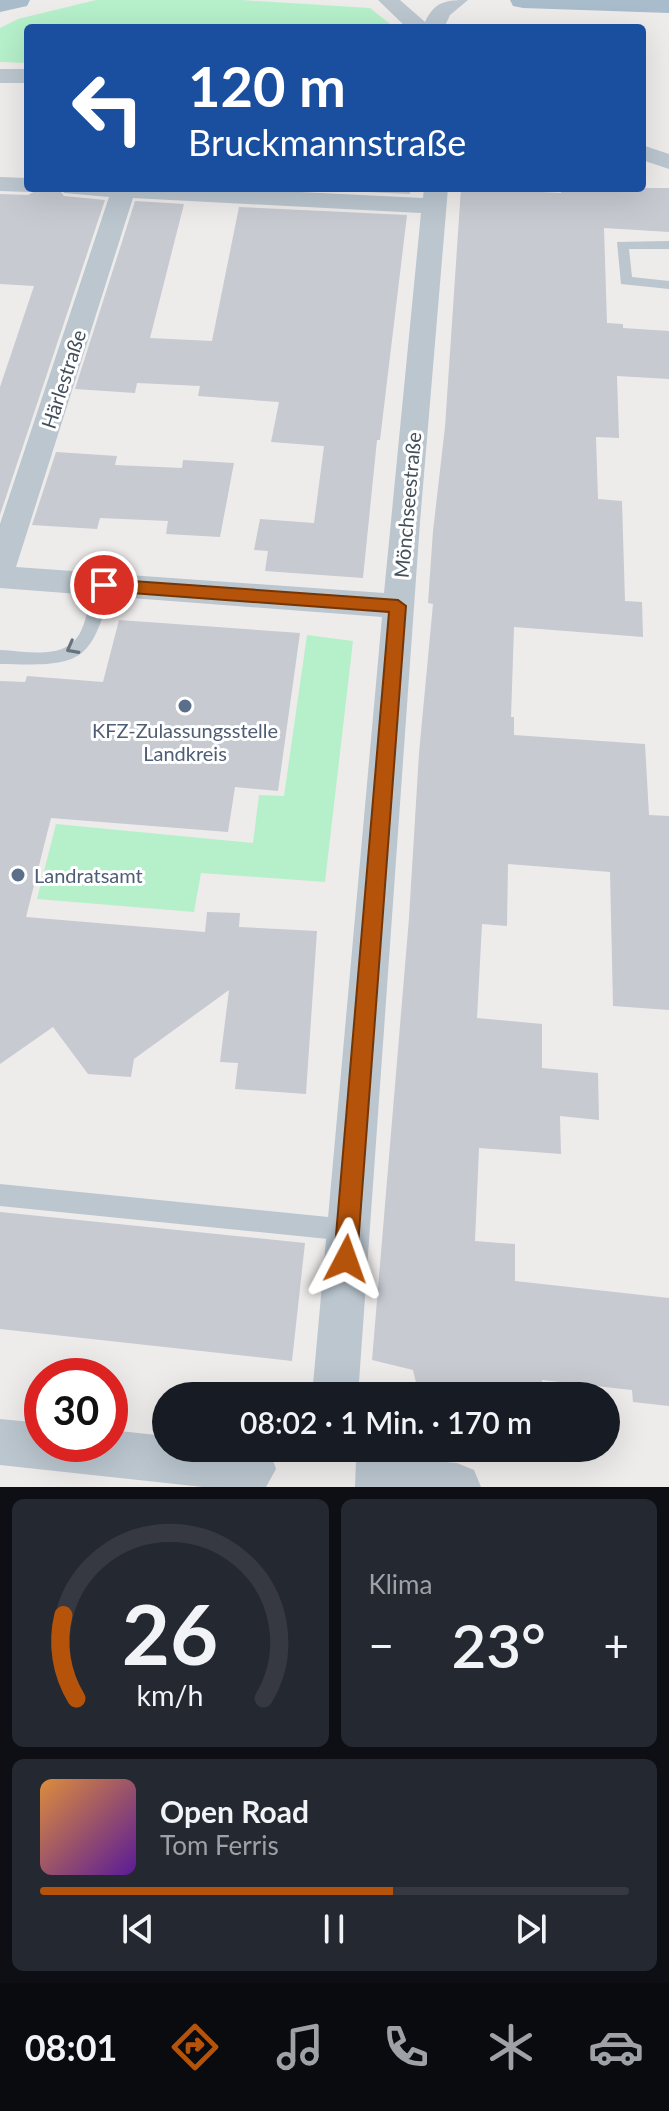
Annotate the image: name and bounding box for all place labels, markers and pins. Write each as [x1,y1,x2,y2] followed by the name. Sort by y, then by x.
[70,551,138,619] pin
[176,697,194,715] marker: KFZ-Zulassungsstelle Landkreis
[92,718,278,765] place label: KFZ-Zulassungsstelle Landkreis
[34,863,143,887] place label: Landratsamt
[9,866,27,884] marker: Landratsamt

